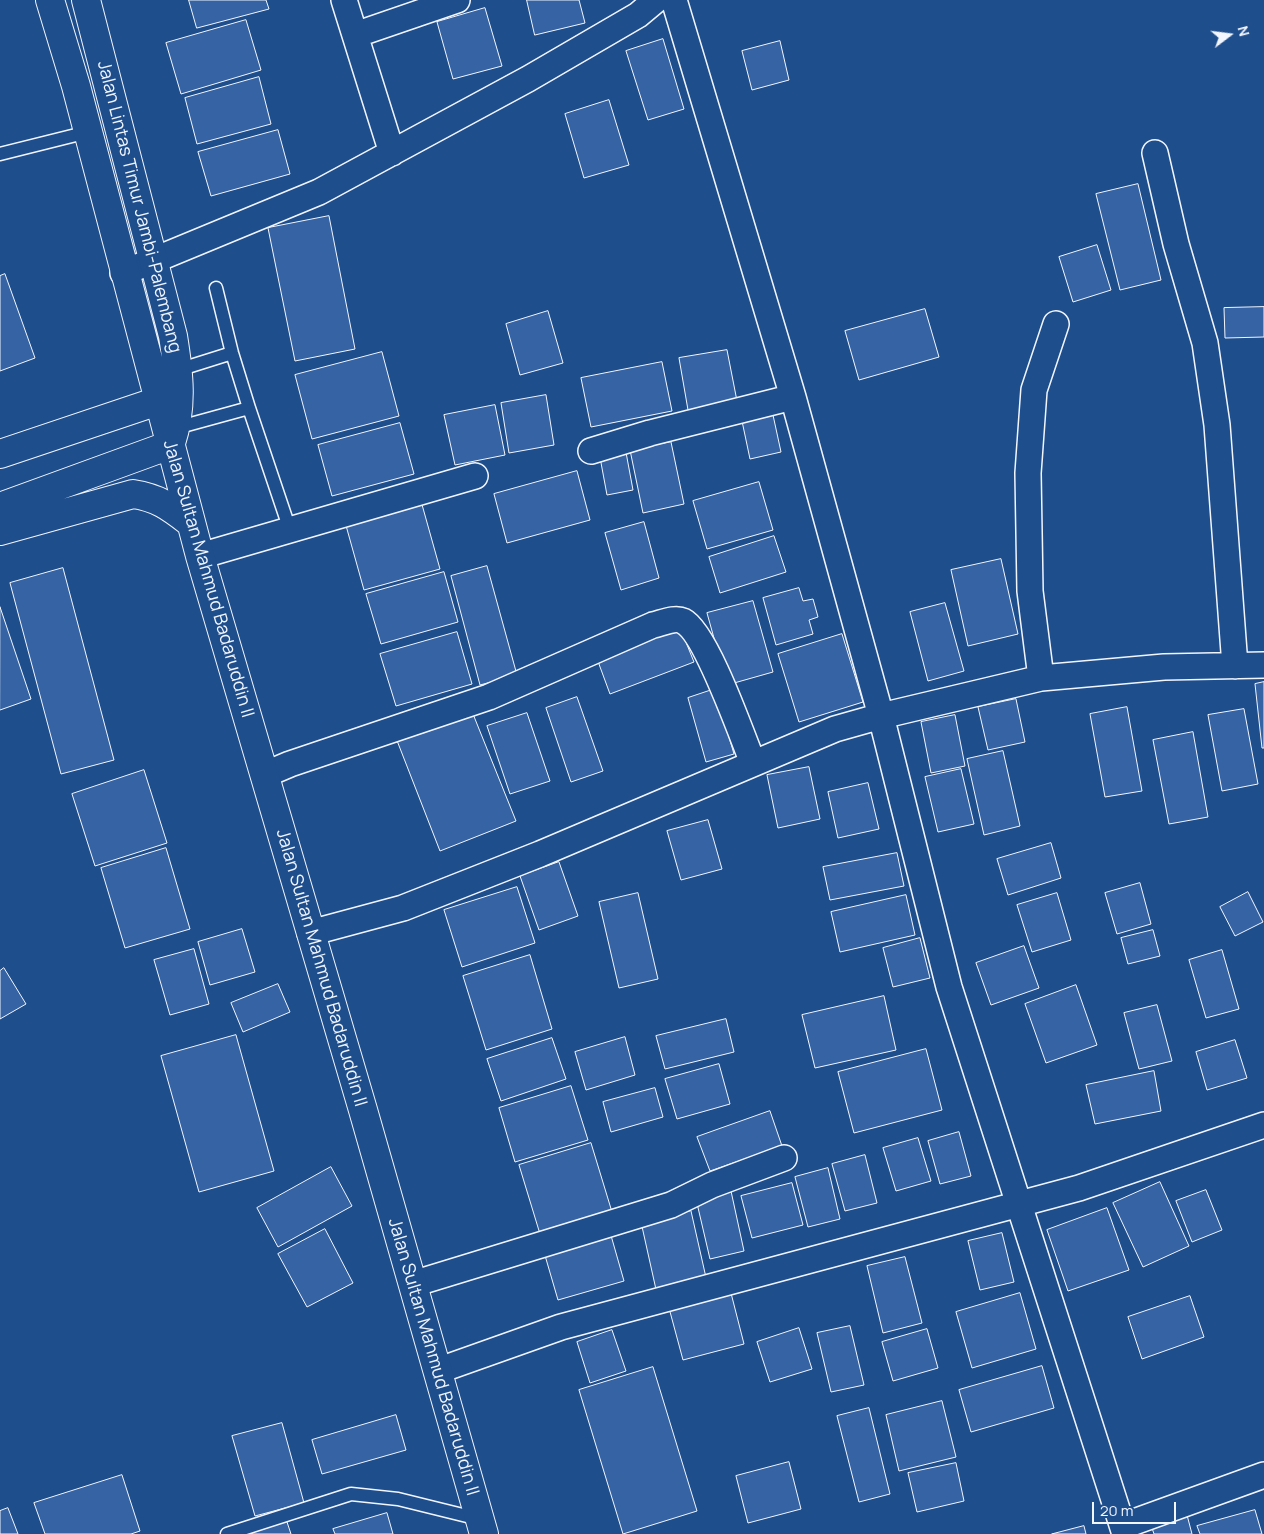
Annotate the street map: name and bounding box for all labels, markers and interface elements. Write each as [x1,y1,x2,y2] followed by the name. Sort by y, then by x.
[1204,10,1254,60] north arrow
[1233,24,1254,38] text: N
[92,59,186,355] street label: Jalan Lintas Timur Jambi-Palembang
[158,438,258,720] street label: Jalan Sultan Mahmud Badaruddin II
[271,827,371,1109] street label: Jalan Sultan Mahmud Badaruddin II
[383,1216,483,1498] street label: Jalan Sultan Mahmud Badaruddin II
[1094,1492,1178,1524] scale bar
[1100,1500,1133,1521] text: 20 m

